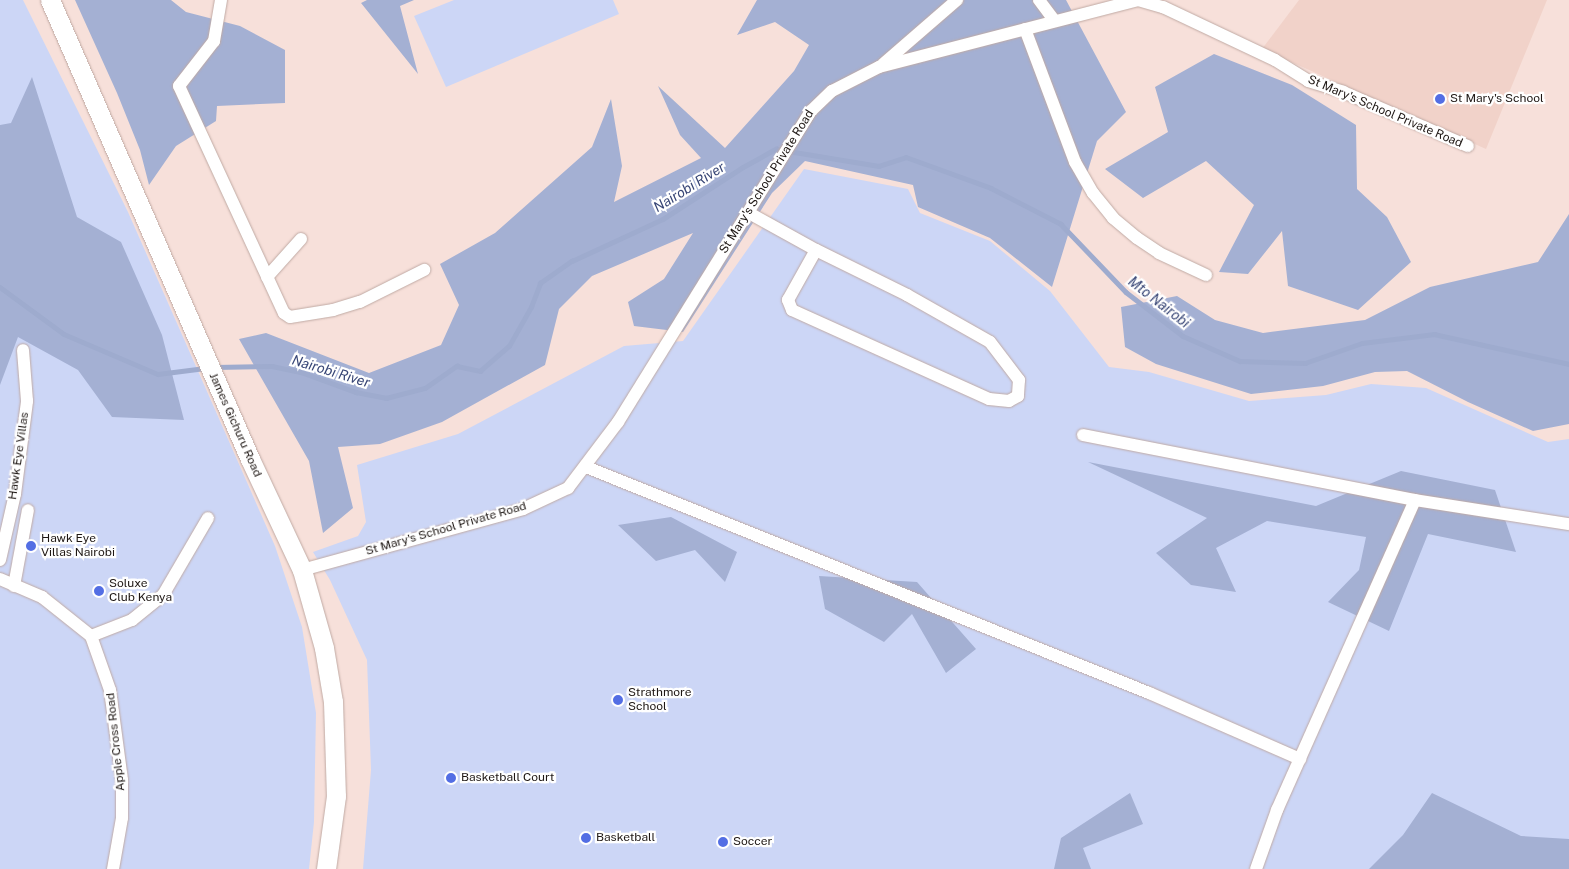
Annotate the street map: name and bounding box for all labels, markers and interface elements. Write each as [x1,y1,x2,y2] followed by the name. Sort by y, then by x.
[1305,73,1465,151] street label: St Mary's School Private Road
[1450,92,1544,106] place label: St Mary's School
[1434,93,1446,105] marker: St Mary's School
[717,107,817,257] street label: St Mary's School Private Road
[650,158,728,216] water label: Nairobi River
[1125,273,1193,331] water label: Mto Nairobi
[290,351,372,391] water label: Nairobi River
[206,371,264,479] street label: James Gichuru Road
[6,411,32,501] street label: Hawk Eye Villas
[364,499,528,559] street label: St Mary's School Private Road
[41,532,115,560] place label: Hawk Eye Villas Nairobi
[25,540,37,552] marker: Hawk Eye Villas Nairobi
[109,577,172,605] place label: Soluxe Club Kenya
[93,585,105,597] marker: Soluxe Club Kenya
[628,686,691,714] place label: Strathmore School
[104,692,128,792] street label: Apple Cross Road
[612,694,624,706] marker: Strathmore School
[461,771,554,785] place label: Basketball Court
[445,772,457,784] marker: Basketball Court
[596,831,655,845] place label: Basketball
[580,832,592,844] marker: Basketball
[733,835,772,849] place label: Soccer
[717,836,729,848] marker: Soccer

